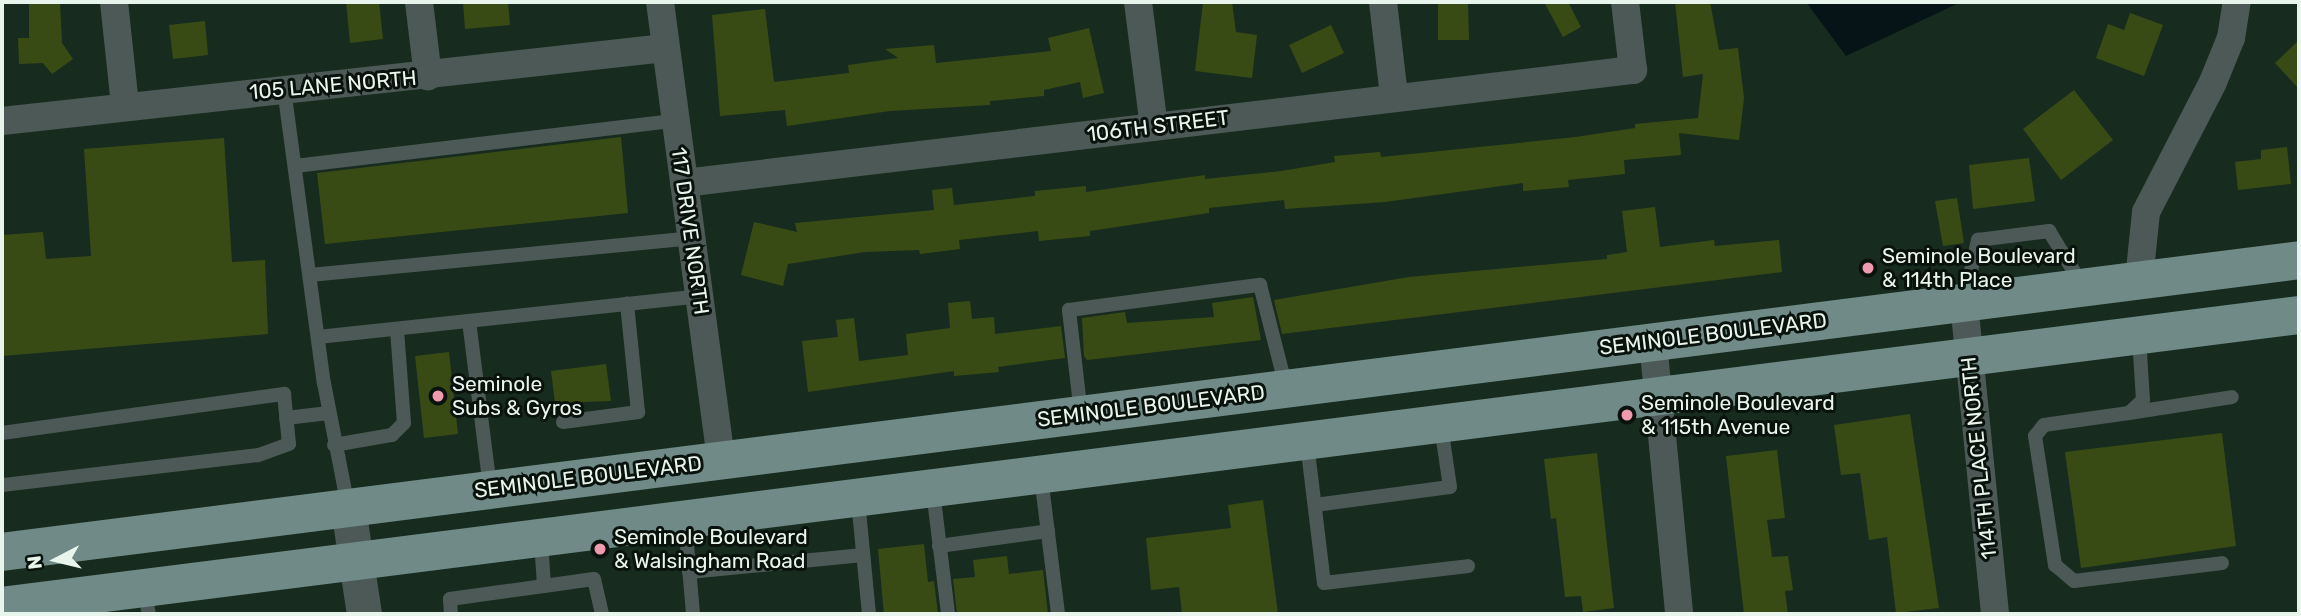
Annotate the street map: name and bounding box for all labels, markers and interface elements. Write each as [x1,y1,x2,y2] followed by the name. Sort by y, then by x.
[248,65,418,105] street label: 105 LANE NORTH
[1086,105,1230,147] street label: 106TH STREET
[666,146,714,316] street label: 117 DRIVE NORTH
[1882,243,2076,293] place label: Seminole Boulevard & 114th Place
[1860,260,1876,276] marker: Seminole Boulevard & 114th Place
[1598,308,1828,360] street label: SEMINOLE BOULEVARD
[1956,356,2002,560] street label: 114TH PLACE NORTH
[452,371,582,421] place label: Seminole Subs & Gyros
[1036,380,1266,432] street label: SEMINOLE BOULEVARD
[430,388,446,404] marker: Seminole Subs & Gyros
[1641,390,1835,440] place label: Seminole Boulevard & 115th Avenue
[1619,407,1635,423] marker: Seminole Boulevard & 115th Avenue
[473,451,703,503] street label: SEMINOLE BOULEVARD
[614,524,808,574] place label: Seminole Boulevard & Walsingham Road
[21,525,91,595] north arrow
[592,541,608,557] marker: Seminole Boulevard & Walsingham Road
[22,554,47,571] text: N

